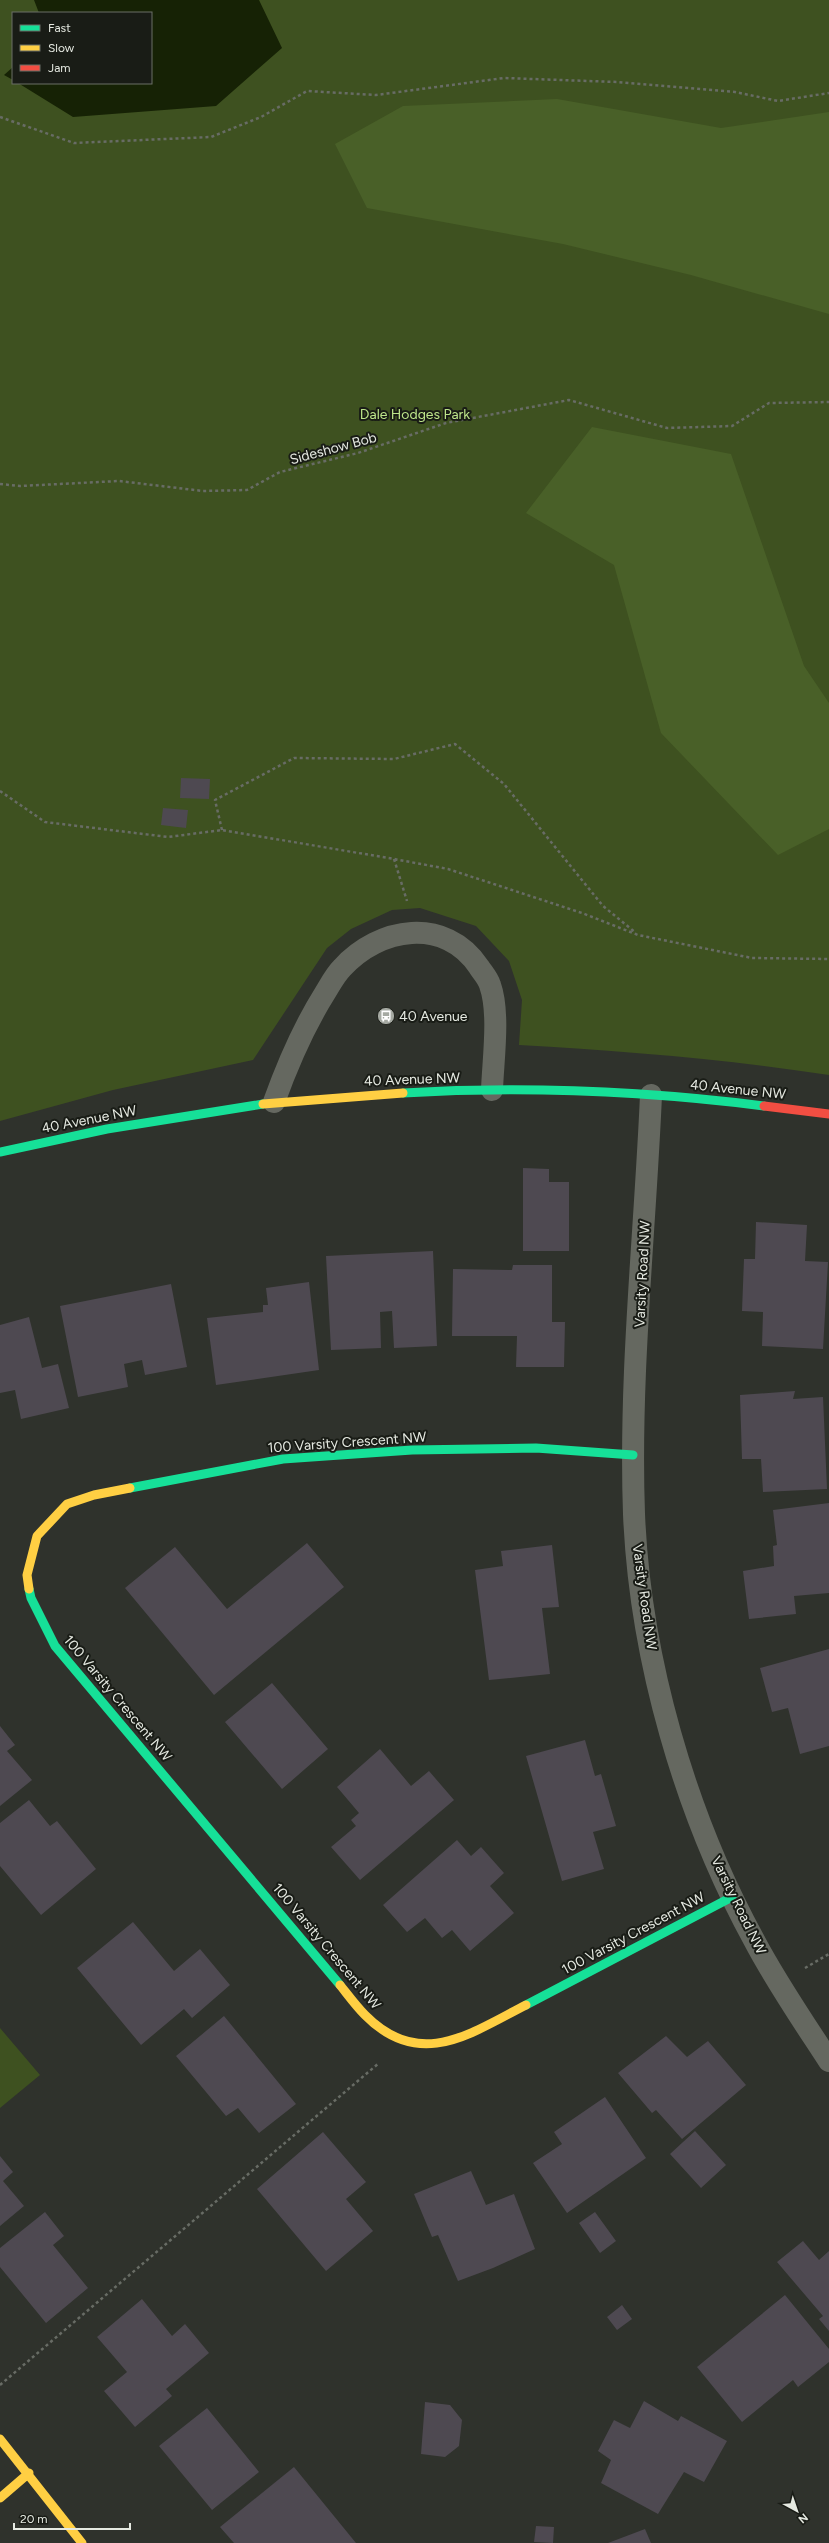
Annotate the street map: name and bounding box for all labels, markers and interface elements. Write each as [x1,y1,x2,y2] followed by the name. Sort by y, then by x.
[12,12,152,84] legend
[48,21,71,35] text: Fast
[48,41,75,55] text: Slow
[48,61,71,75] text: Jam
[360,406,470,423] park label: Dale Hodges Park
[288,429,378,468] street label: Sideshow Bob
[376,1006,396,1026] bus stop icon: 40 Avenue
[399,1008,468,1025] place label: 40 Avenue
[364,1069,461,1090] street label: 40 Avenue NW
[689,1076,787,1103] street label: 40 Avenue NW
[40,1102,138,1137] street label: 40 Avenue NW
[631,1220,654,1328] street label: Varsity Road NW
[267,1428,428,1457] street label: 100 Varsity Crescent NW
[629,1543,660,1652] street label: Varsity Road NW
[60,1632,176,1765] street label: 100 Varsity Crescent NW
[707,1853,770,1957] street label: Varsity Road NW
[269,1880,385,2013] street label: 100 Varsity Crescent NW
[559,1888,708,1978] street label: 100 Varsity Crescent NW
[777,2491,817,2531] north arrow
[14,2505,130,2531] scale bar
[796,2511,811,2526] text: N
[20,2512,48,2526] text: 20 m

